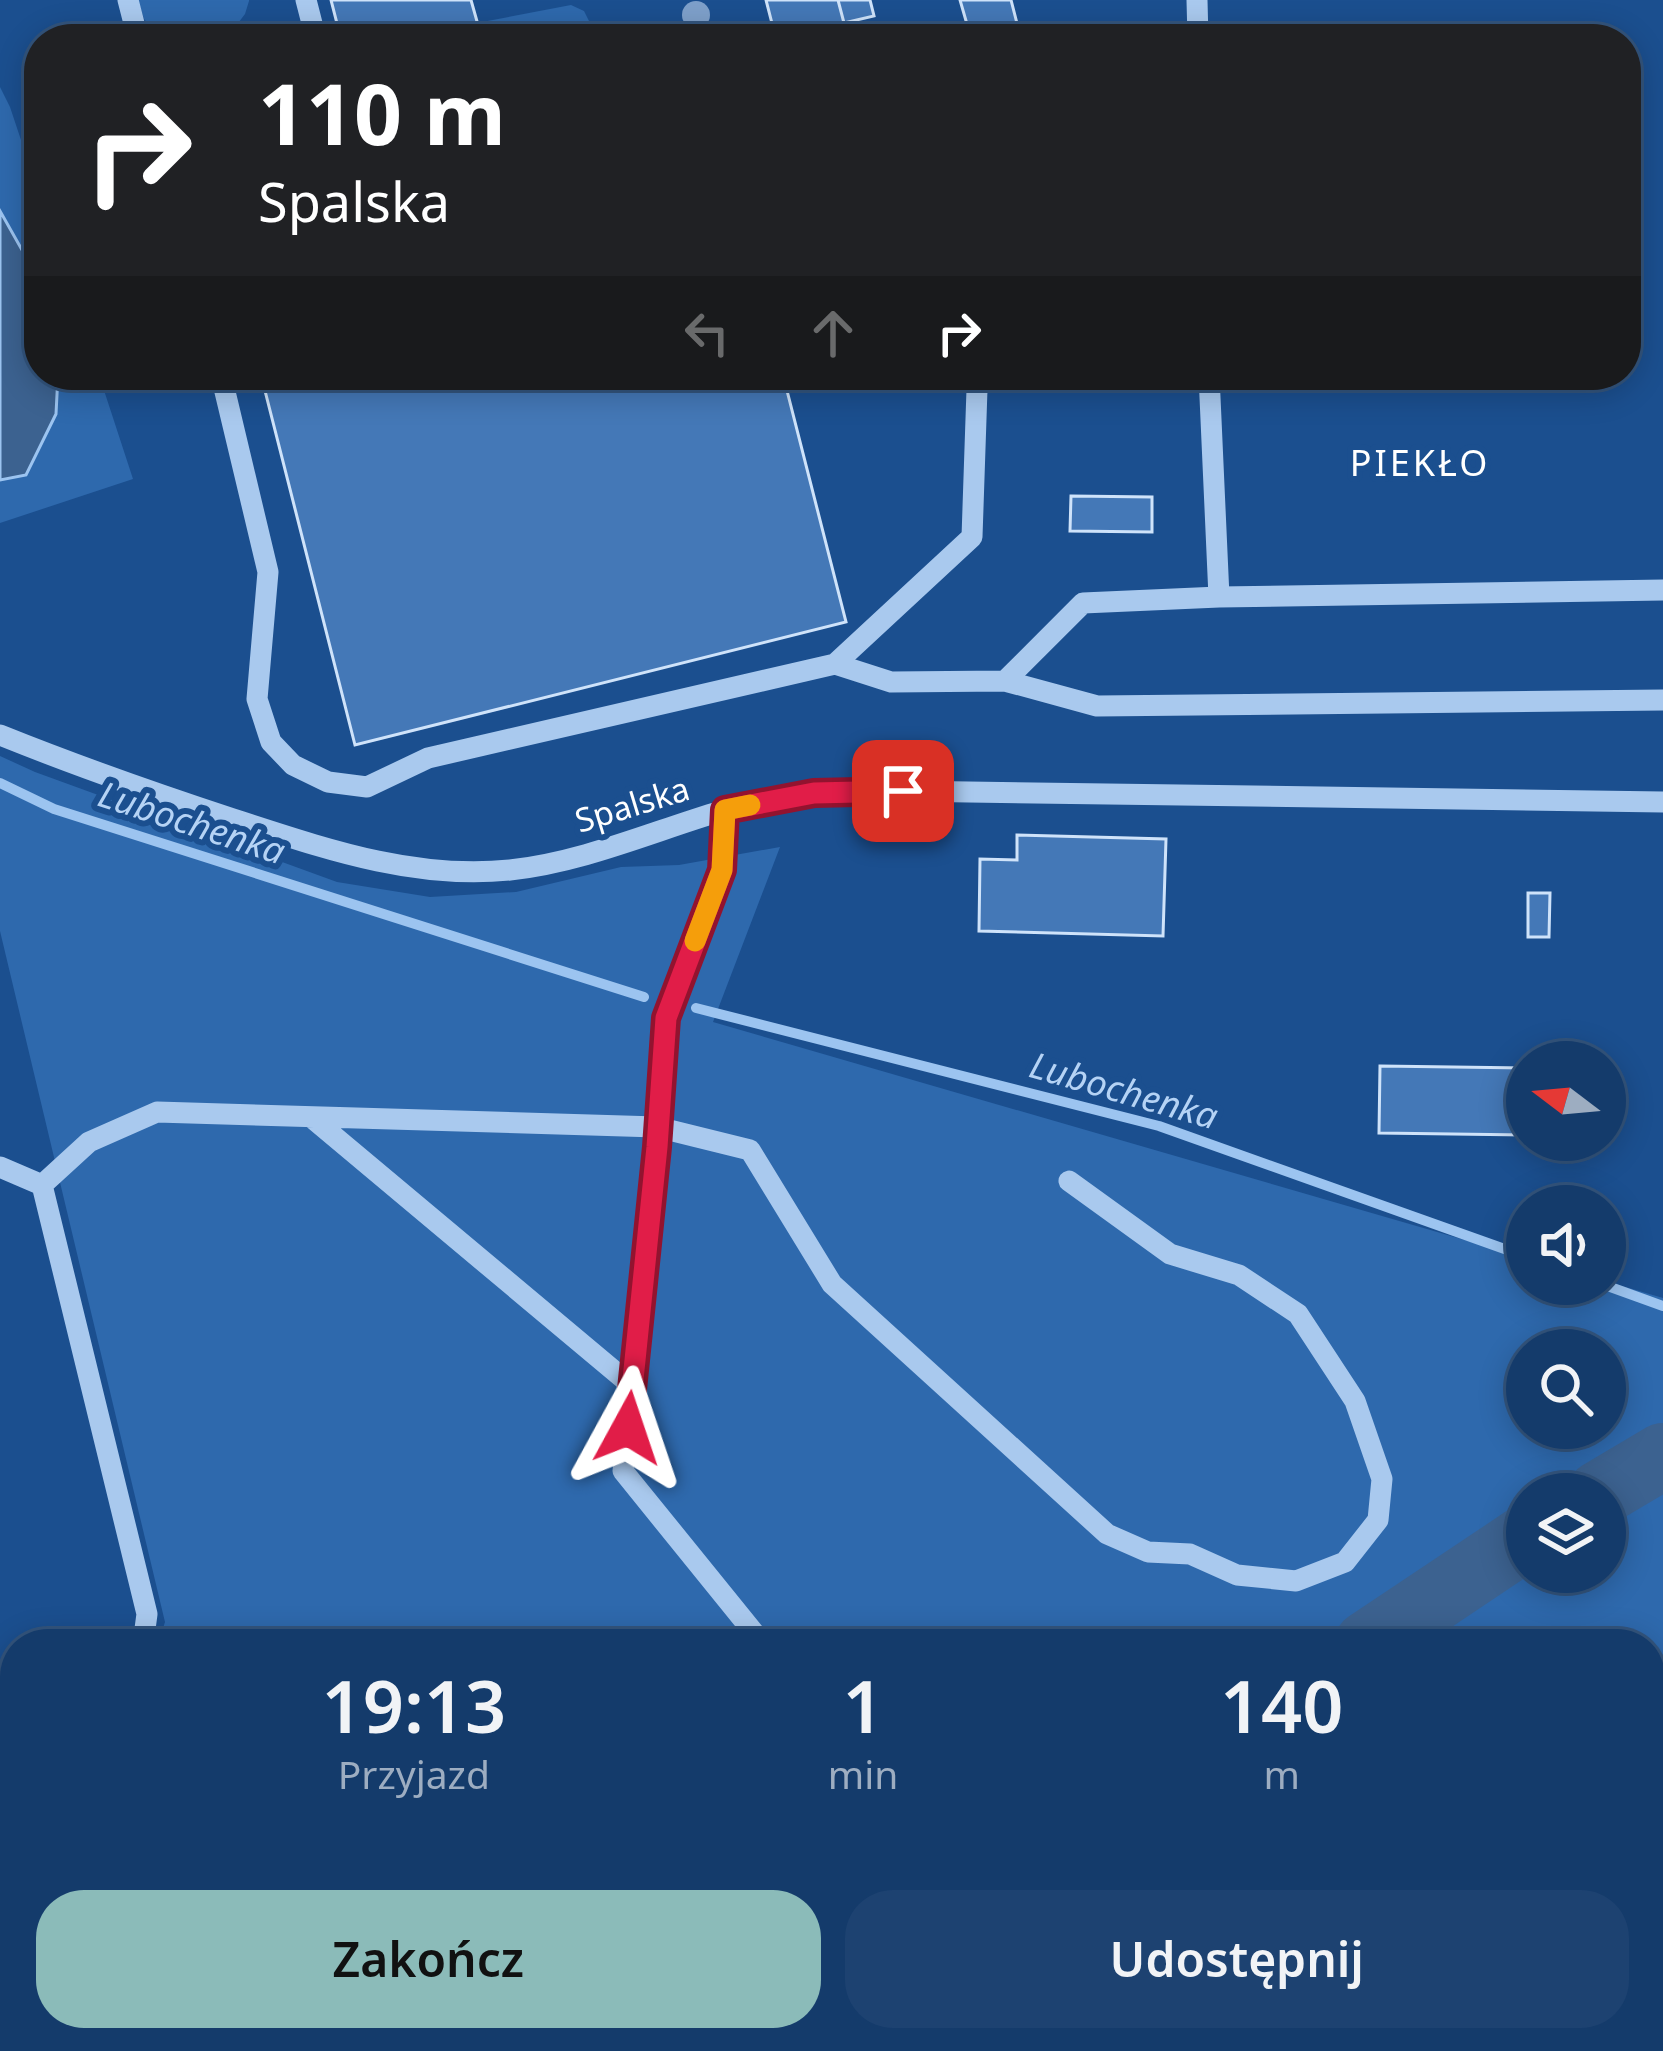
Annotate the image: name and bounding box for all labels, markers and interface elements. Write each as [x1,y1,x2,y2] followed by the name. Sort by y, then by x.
[258,55,506,170] text: 110 m
[60,72,216,228] icon: right
[258,164,450,238] text: Spalska
[674,300,740,366] icon: left
[800,300,866,366] icon: ahead
[926,300,992,366] icon: right
[1350,438,1490,487] district label: PIEKŁO
[852,740,954,842] pin
[870,758,936,824] icon: arrive
[569,765,695,843] street label: Spalska
[92,769,292,875] water label: Lubochenka
[1024,1040,1224,1140] water label: Lubochenka
[1506,1041,1626,1161] north arrow
[1506,1041,1626,1593] map controls
[1506,1185,1626,1305] button: sound
[1506,1329,1626,1449] button: search
[565,1365,691,1491] position arrow
[1506,1473,1626,1593] button: layers
[322,1656,506,1754] text: 19:13
[842,1656,884,1754] text: 1
[1220,1656,1343,1754] text: 140
[338,1747,490,1800] text: Przyjazd
[828,1747,898,1800] text: min
[1263,1747,1300,1800] text: m
[36,1890,821,2028] button: Zakończ
[845,1890,1629,2028] button: Udostępnij

